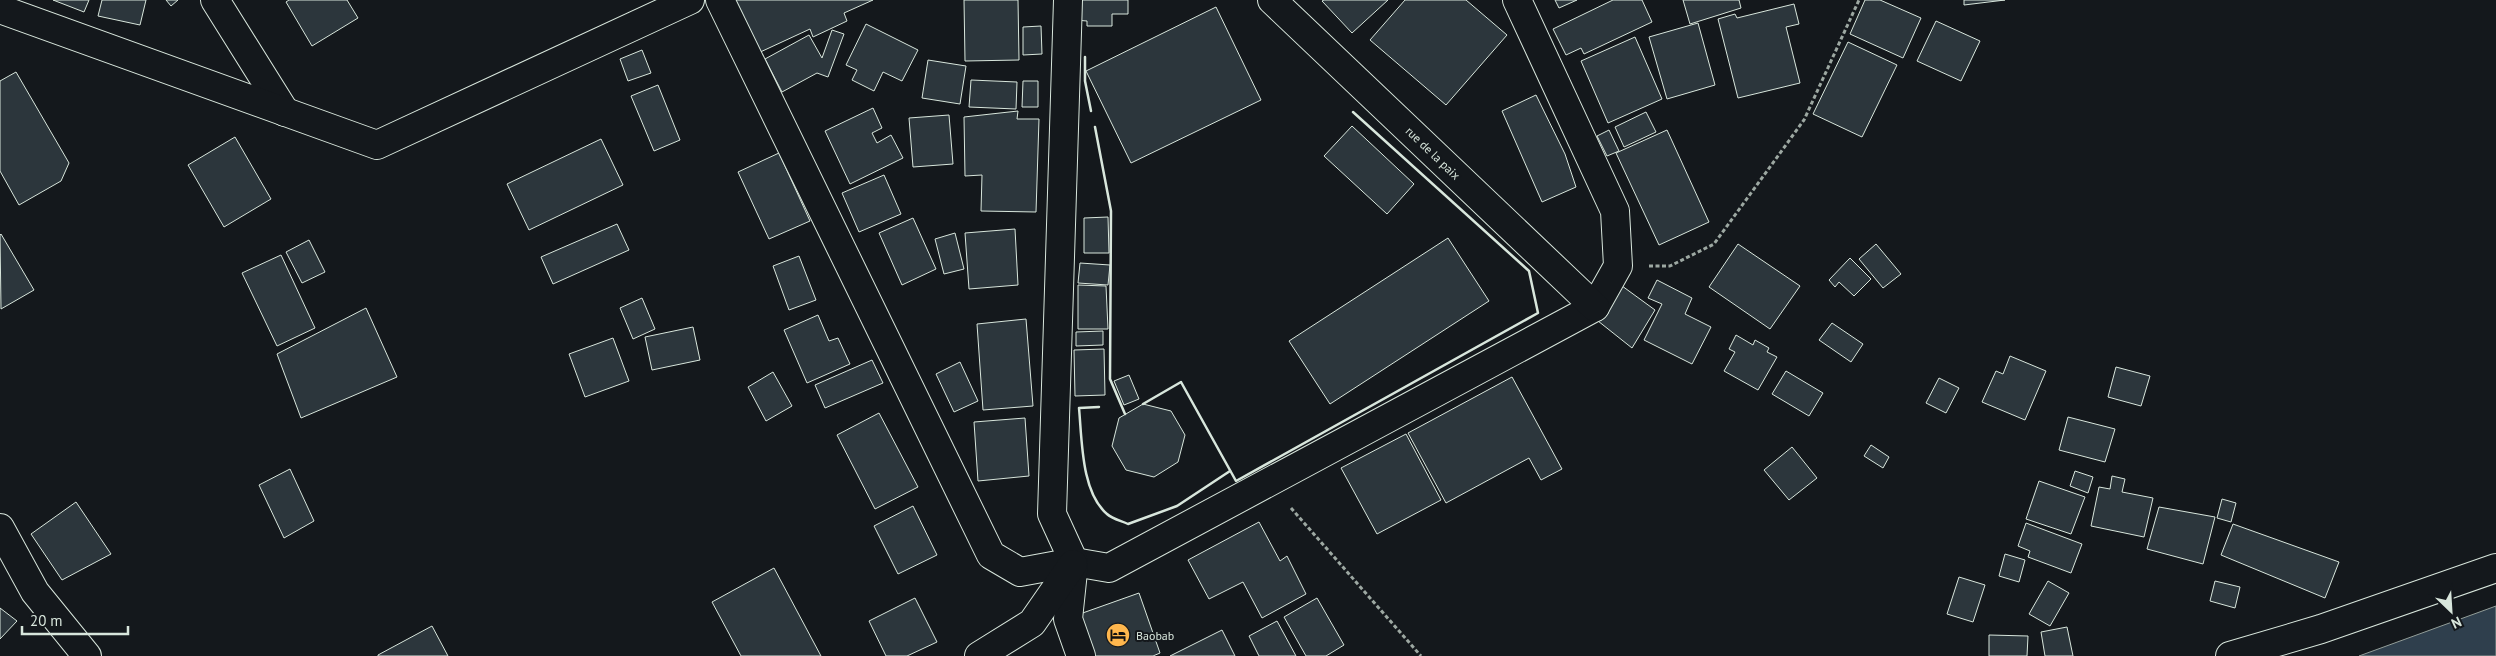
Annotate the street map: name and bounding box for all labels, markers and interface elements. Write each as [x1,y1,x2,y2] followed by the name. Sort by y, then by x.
[1403,123,1463,183] street label: rue de la paix
[2426,586,2476,636] north arrow
[22,604,129,636] scale bar
[30,611,63,630] text: 20 m
[2449,613,2464,633] text: N
[1105,622,1131,648] hotel icon: Baobab
[1136,628,1174,643] place label: Baobab

